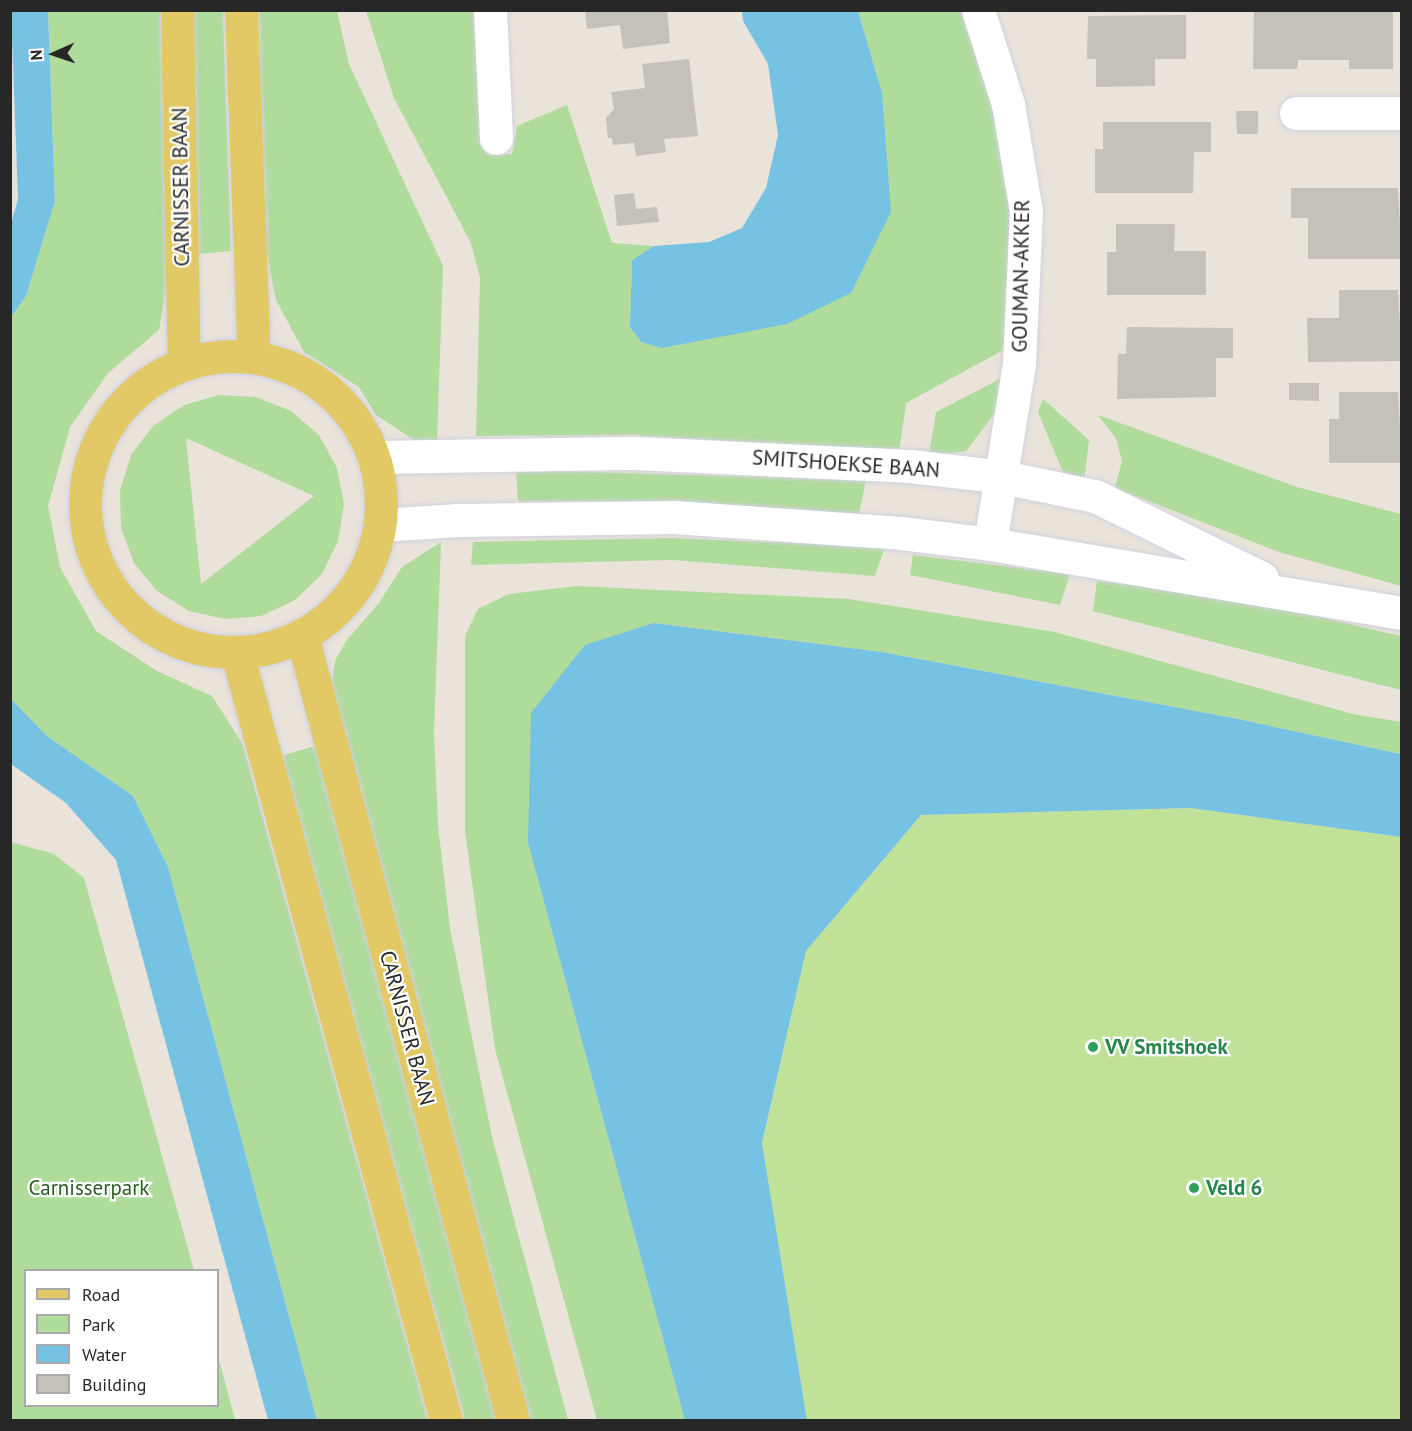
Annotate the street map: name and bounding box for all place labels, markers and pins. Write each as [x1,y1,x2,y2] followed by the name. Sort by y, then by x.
[1105,1034,1228,1060] place label: VV Smitshoek
[1086,1040,1100,1054] marker: VV Smitshoek
[1206,1175,1262,1201] place label: Veld 6
[1187,1181,1201,1195] marker: Veld 6

